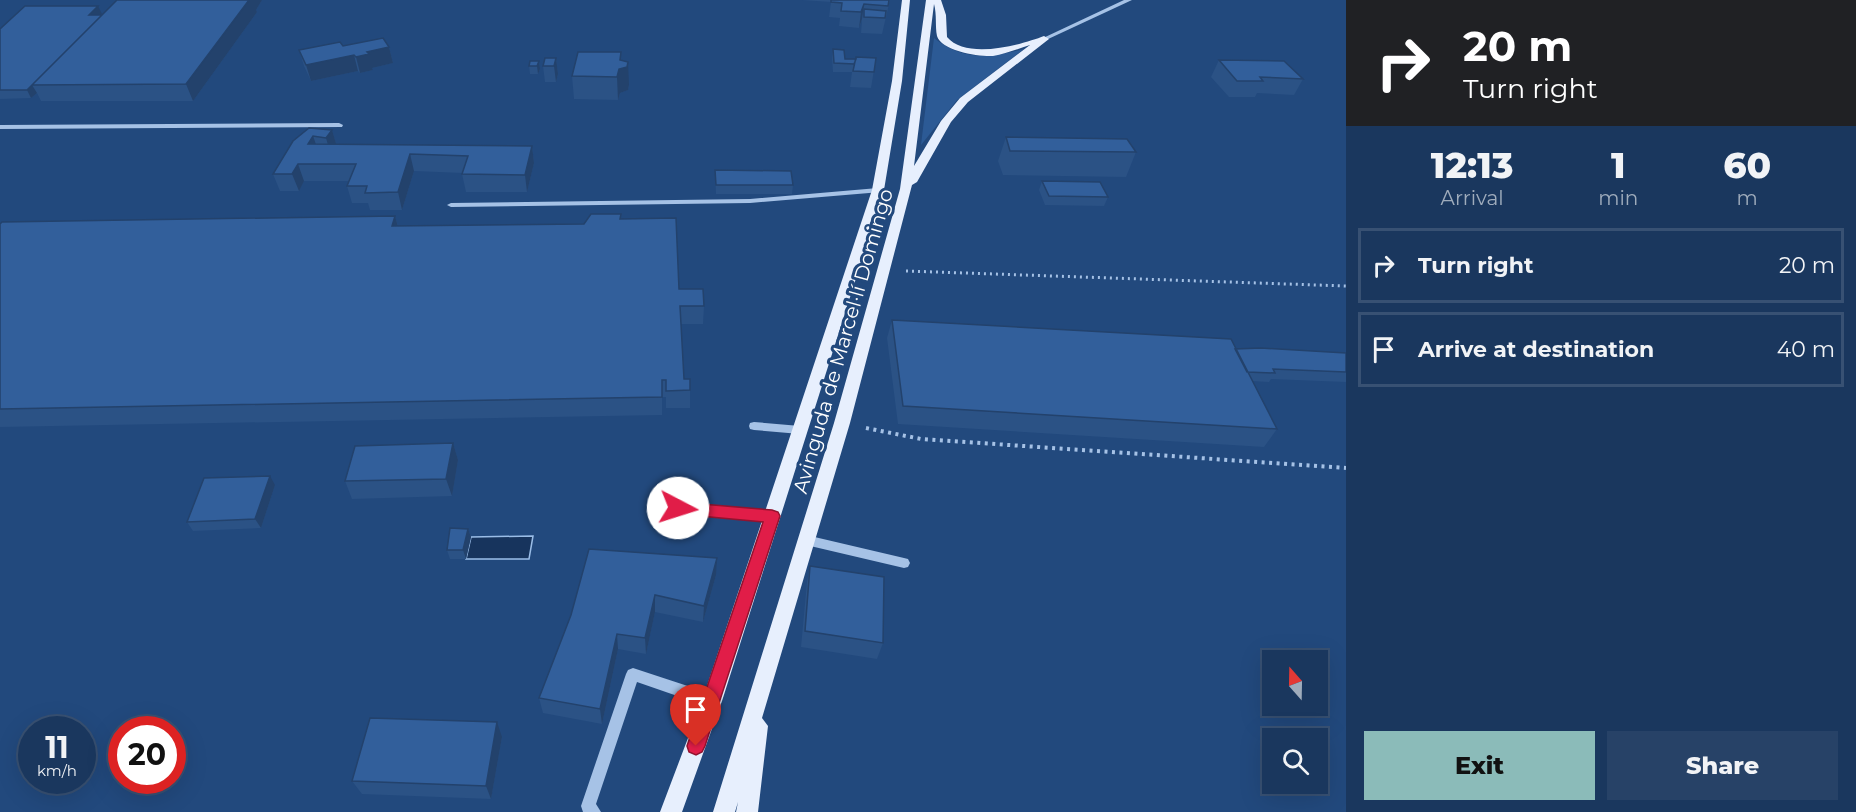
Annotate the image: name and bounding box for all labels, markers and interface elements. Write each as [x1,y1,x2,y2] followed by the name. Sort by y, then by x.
[1463,20,1572,72] text: 20 m
[1364,24,1442,102] icon: right
[1463,72,1598,105] text: Turn right
[1431,143,1513,187] text: 12:13
[1611,143,1626,187] text: 1
[1723,143,1771,187] text: 60
[788,186,898,496] street label: Avinguda de Marcel·lí Domingo
[1441,186,1504,210] text: Arrival
[1598,186,1638,210] text: min
[1737,186,1758,210] text: m
[1367,249,1400,282] icon: right
[1418,252,1533,279] text: Turn right
[1779,252,1835,279] text: 20 m
[1367,333,1400,366] icon: arrive
[1418,336,1654,363] text: Arrive at destination
[1777,336,1835,363] text: 40 m
[646,476,710,540] position arrow
[1262,650,1328,716] north arrow
[1262,650,1328,794] map controls
[670,684,721,746] pin
[679,693,712,726] icon: arrive
[108,716,186,794] speed limit sign: 20
[1262,728,1328,794] button: search
[45,729,69,766] text: 11
[1364,731,1595,800] button: Exit
[1607,731,1838,800] button: Share
[37,761,77,780] text: km/h

